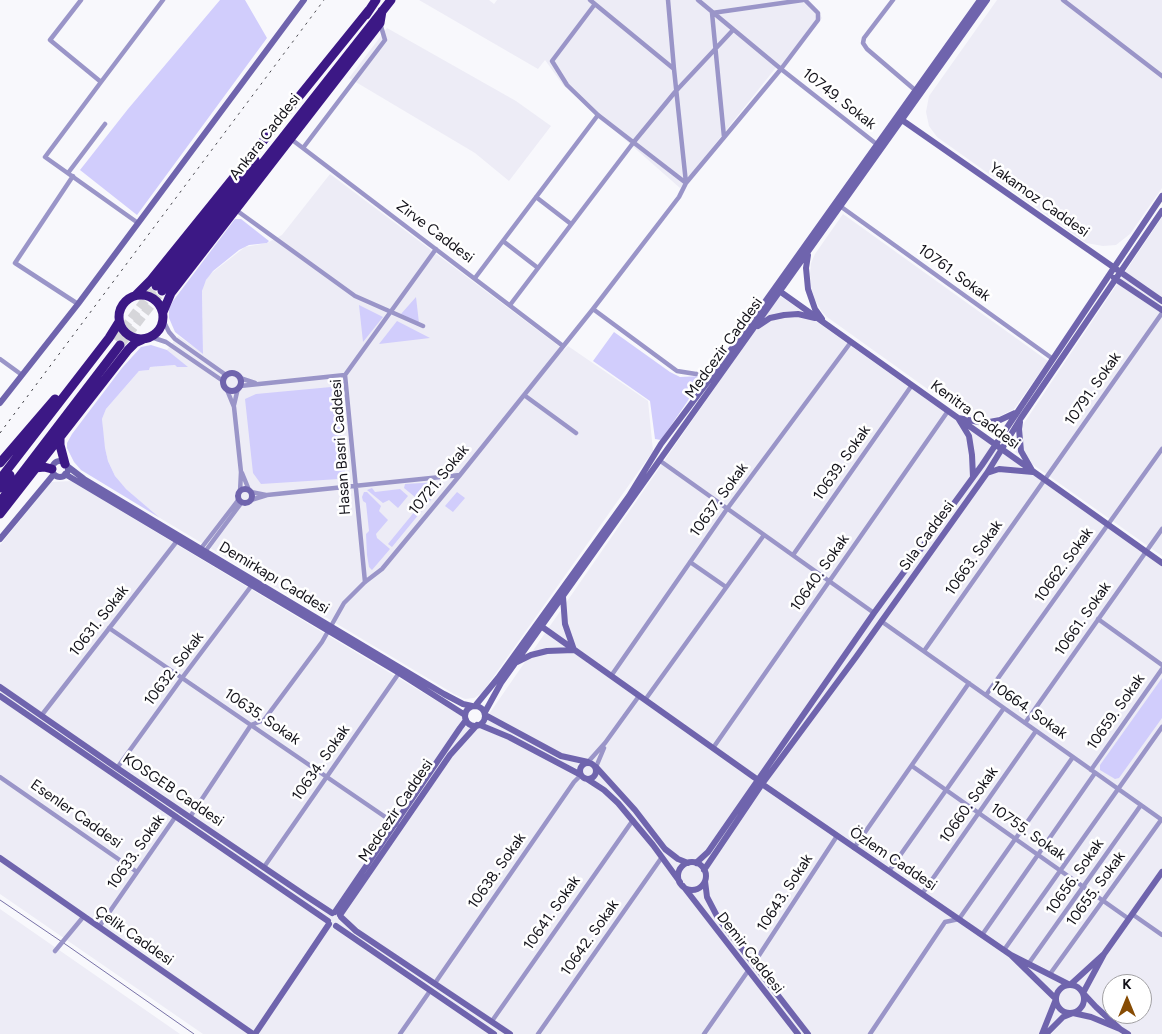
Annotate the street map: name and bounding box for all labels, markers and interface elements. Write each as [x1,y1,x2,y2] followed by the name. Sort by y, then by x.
[799,65,879,133] street label: 10749. Sokak
[226,90,304,184] street label: Ankara Caddesi
[986,159,1092,241] street label: Yakamoz Caddesi
[393,197,477,267] street label: Zirve Caddesi
[914,241,994,305] street label: 10761. Sokak
[681,294,767,402] street label: Medcezir Caddesi
[1061,349,1125,429] street label: 10791. Sokak
[927,377,1023,453] street label: Kenitra Caddesi
[327,378,355,516] street label: Hasan Basri Caddesi
[809,422,875,504] street label: 10639. Sokak
[405,441,473,519] street label: 10721. Sokak
[686,459,752,541] street label: 10637. Sokak
[896,498,958,574] street label: Sıla Caddesi
[941,517,1007,599] street label: 10663. Sokak
[1031,524,1097,606] street label: 10662. Sokak
[787,531,853,615] street label: 10640. Sokak
[216,538,332,618] street label: Demirkapı Caddesi
[1051,579,1115,659] street label: 10661. Sokak
[66,582,132,660] street label: 10631. Sokak
[140,629,208,709] street label: 10632. Sokak
[1083,671,1149,753] street label: 10659. Sokak
[987,677,1071,743] street label: 10664. Sokak
[221,685,303,749] street label: 10635. Sokak
[288,722,354,804] street label: 10634. Sokak
[119,750,227,830] street label: KOSGEB Caddesi
[355,756,437,866] street label: Medcezir Caddesi
[936,763,1002,847] street label: 10660. Sokak
[27,776,125,852] street label: Esenler Caddesi
[987,799,1069,865] street label: 10755. Sokak
[104,811,168,893] street label: 10633. Sokak
[846,823,940,895] street label: Özlem Caddesi
[464,830,530,912] street label: 10638. Sokak
[1042,836,1108,918] street label: 10656. Sokak
[1063,848,1129,930] street label: 10655. Sokak
[753,851,817,935] street label: 10643. Sokak
[520,872,584,954] street label: 10641. Sokak
[557,896,623,980] street label: 10642. Sokak
[91,902,177,970] street label: Çelik Caddesi
[713,909,787,997] street label: Demir Caddesi
[1102,974,1152,1024] north arrow
[1122,976,1132,993] text: K

